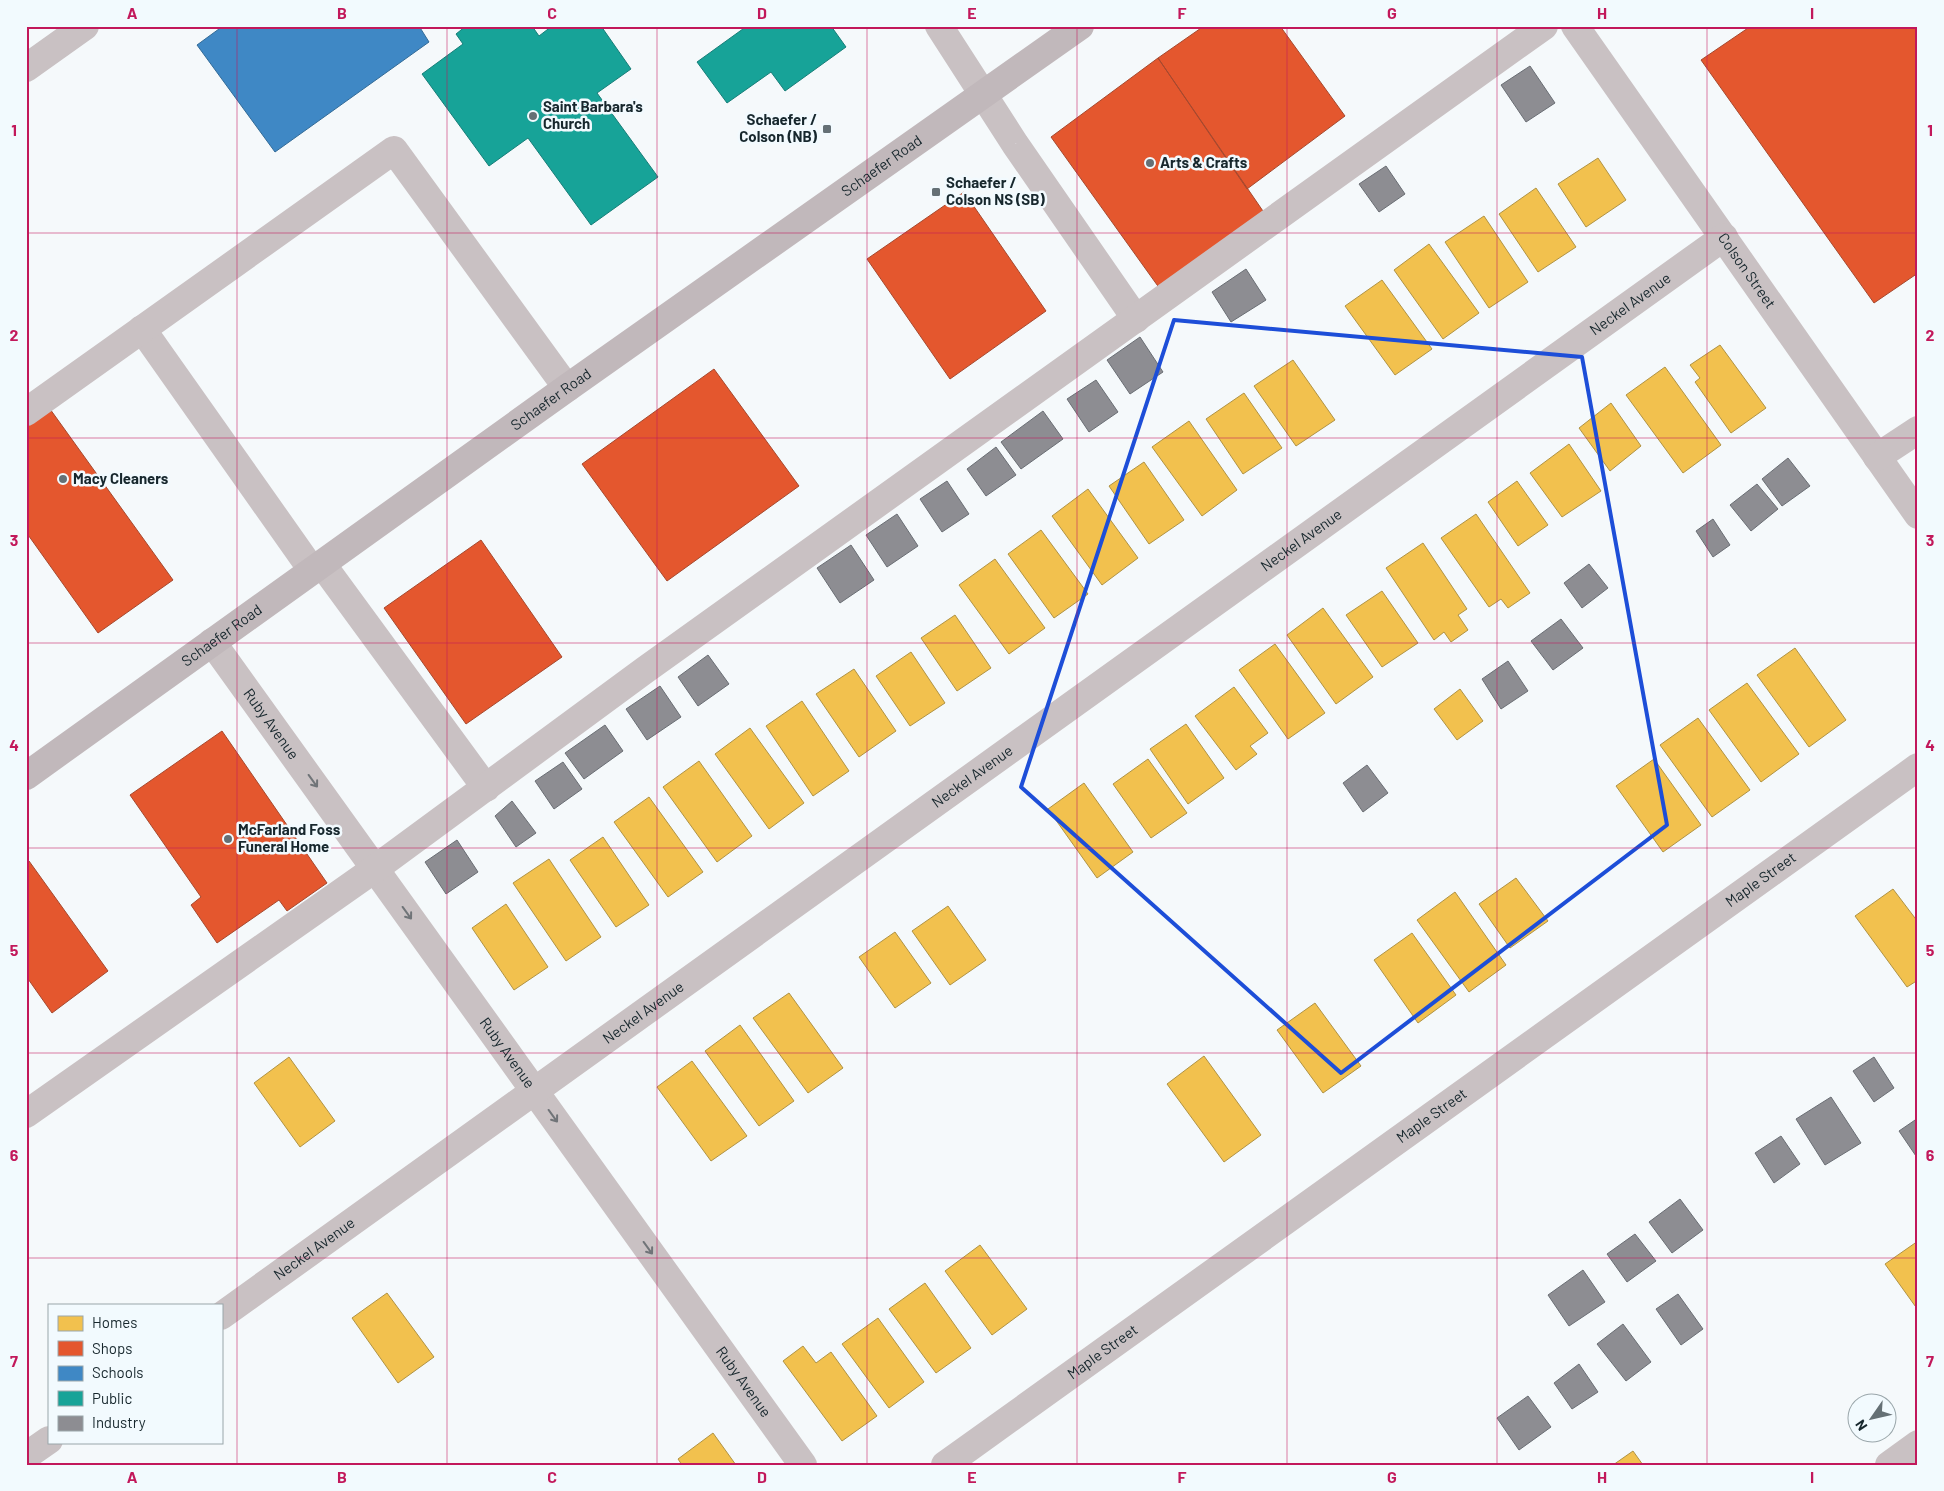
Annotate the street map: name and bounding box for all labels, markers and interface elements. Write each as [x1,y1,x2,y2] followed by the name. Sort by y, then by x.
[127,3,138,22] text: A
[337,3,347,22] text: B
[547,3,557,22] text: C
[757,3,767,22] text: D
[967,3,977,22] text: E
[1178,3,1187,22] text: F
[1387,3,1397,22] text: G
[1597,3,1607,22] text: H
[1810,3,1814,22] text: I
[543,97,643,132] place label: Saint Barbara's Church
[527,110,539,122] marker: Saint Barbara's Church
[739,110,818,145] place label: Schaefer / Colson (NB)
[11,120,17,139] text: 1
[1927,120,1933,139] text: 1
[821,123,833,135] marker: Schaefer / Colson (NB)
[837,130,925,200] street label: Schaefer Road
[1160,153,1248,171] place label: Arts & Crafts
[1144,157,1156,169] marker: Arts & Crafts
[946,173,1046,208] place label: Schaefer / Colson NS (SB)
[930,186,942,198] marker: Schaefer / Colson NS (SB)
[1715,229,1780,311] street label: Colson Street
[1586,268,1674,338] street label: Neckel Avenue
[10,325,19,344] text: 2
[1926,325,1935,344] text: 2
[507,364,594,434] street label: Schaefer Road
[73,469,169,487] place label: Macy Cleaners
[57,473,69,485] marker: Macy Cleaners
[1257,504,1345,575] street label: Neckel Avenue
[10,530,18,549] text: 3
[1926,530,1934,549] text: 3
[178,600,265,670] street label: Schaefer Road
[240,685,303,762] street label: Ruby Avenue
[9,735,19,754] text: 4
[1925,735,1935,754] text: 4
[928,741,1016,811] street label: Neckel Avenue
[307,774,318,787] one-way arrow
[238,820,341,855] place label: McFarland Foss Funeral Home
[222,833,234,845] marker: McFarland Foss Funeral Home
[1722,848,1799,910] street label: Maple Street
[402,906,413,919] one-way arrow
[10,940,19,959] text: 5
[1926,940,1935,959] text: 5
[599,977,687,1047] street label: Neckel Avenue
[476,1013,539,1091] street label: Ruby Avenue
[1393,1084,1470,1146] street label: Maple Street
[548,1109,558,1123] one-way arrow
[10,1145,19,1164] text: 6
[1926,1145,1935,1164] text: 6
[270,1213,358,1283] street label: Neckel Avenue
[643,1241,653,1255] one-way arrow
[48,1304,222,1444] legend
[92,1313,137,1331] text: Homes
[1063,1320,1141,1382] street label: Maple Street
[92,1339,132,1357] text: Shops
[713,1342,776,1420] street label: Ruby Avenue
[10,1351,18,1370] text: 7
[1926,1351,1934,1370] text: 7
[92,1363,144,1381] text: Schools
[92,1389,132,1407] text: Public
[1846,1394,1896,1444] north arrow
[92,1413,146,1431] text: Industry
[1851,1417,1870,1434] text: N
[127,1467,138,1486] text: A
[337,1467,347,1486] text: B
[547,1467,557,1486] text: C
[757,1467,767,1486] text: D
[967,1467,977,1486] text: E
[1178,1467,1187,1486] text: F
[1387,1467,1397,1486] text: G
[1597,1467,1607,1486] text: H
[1810,1467,1814,1486] text: I

